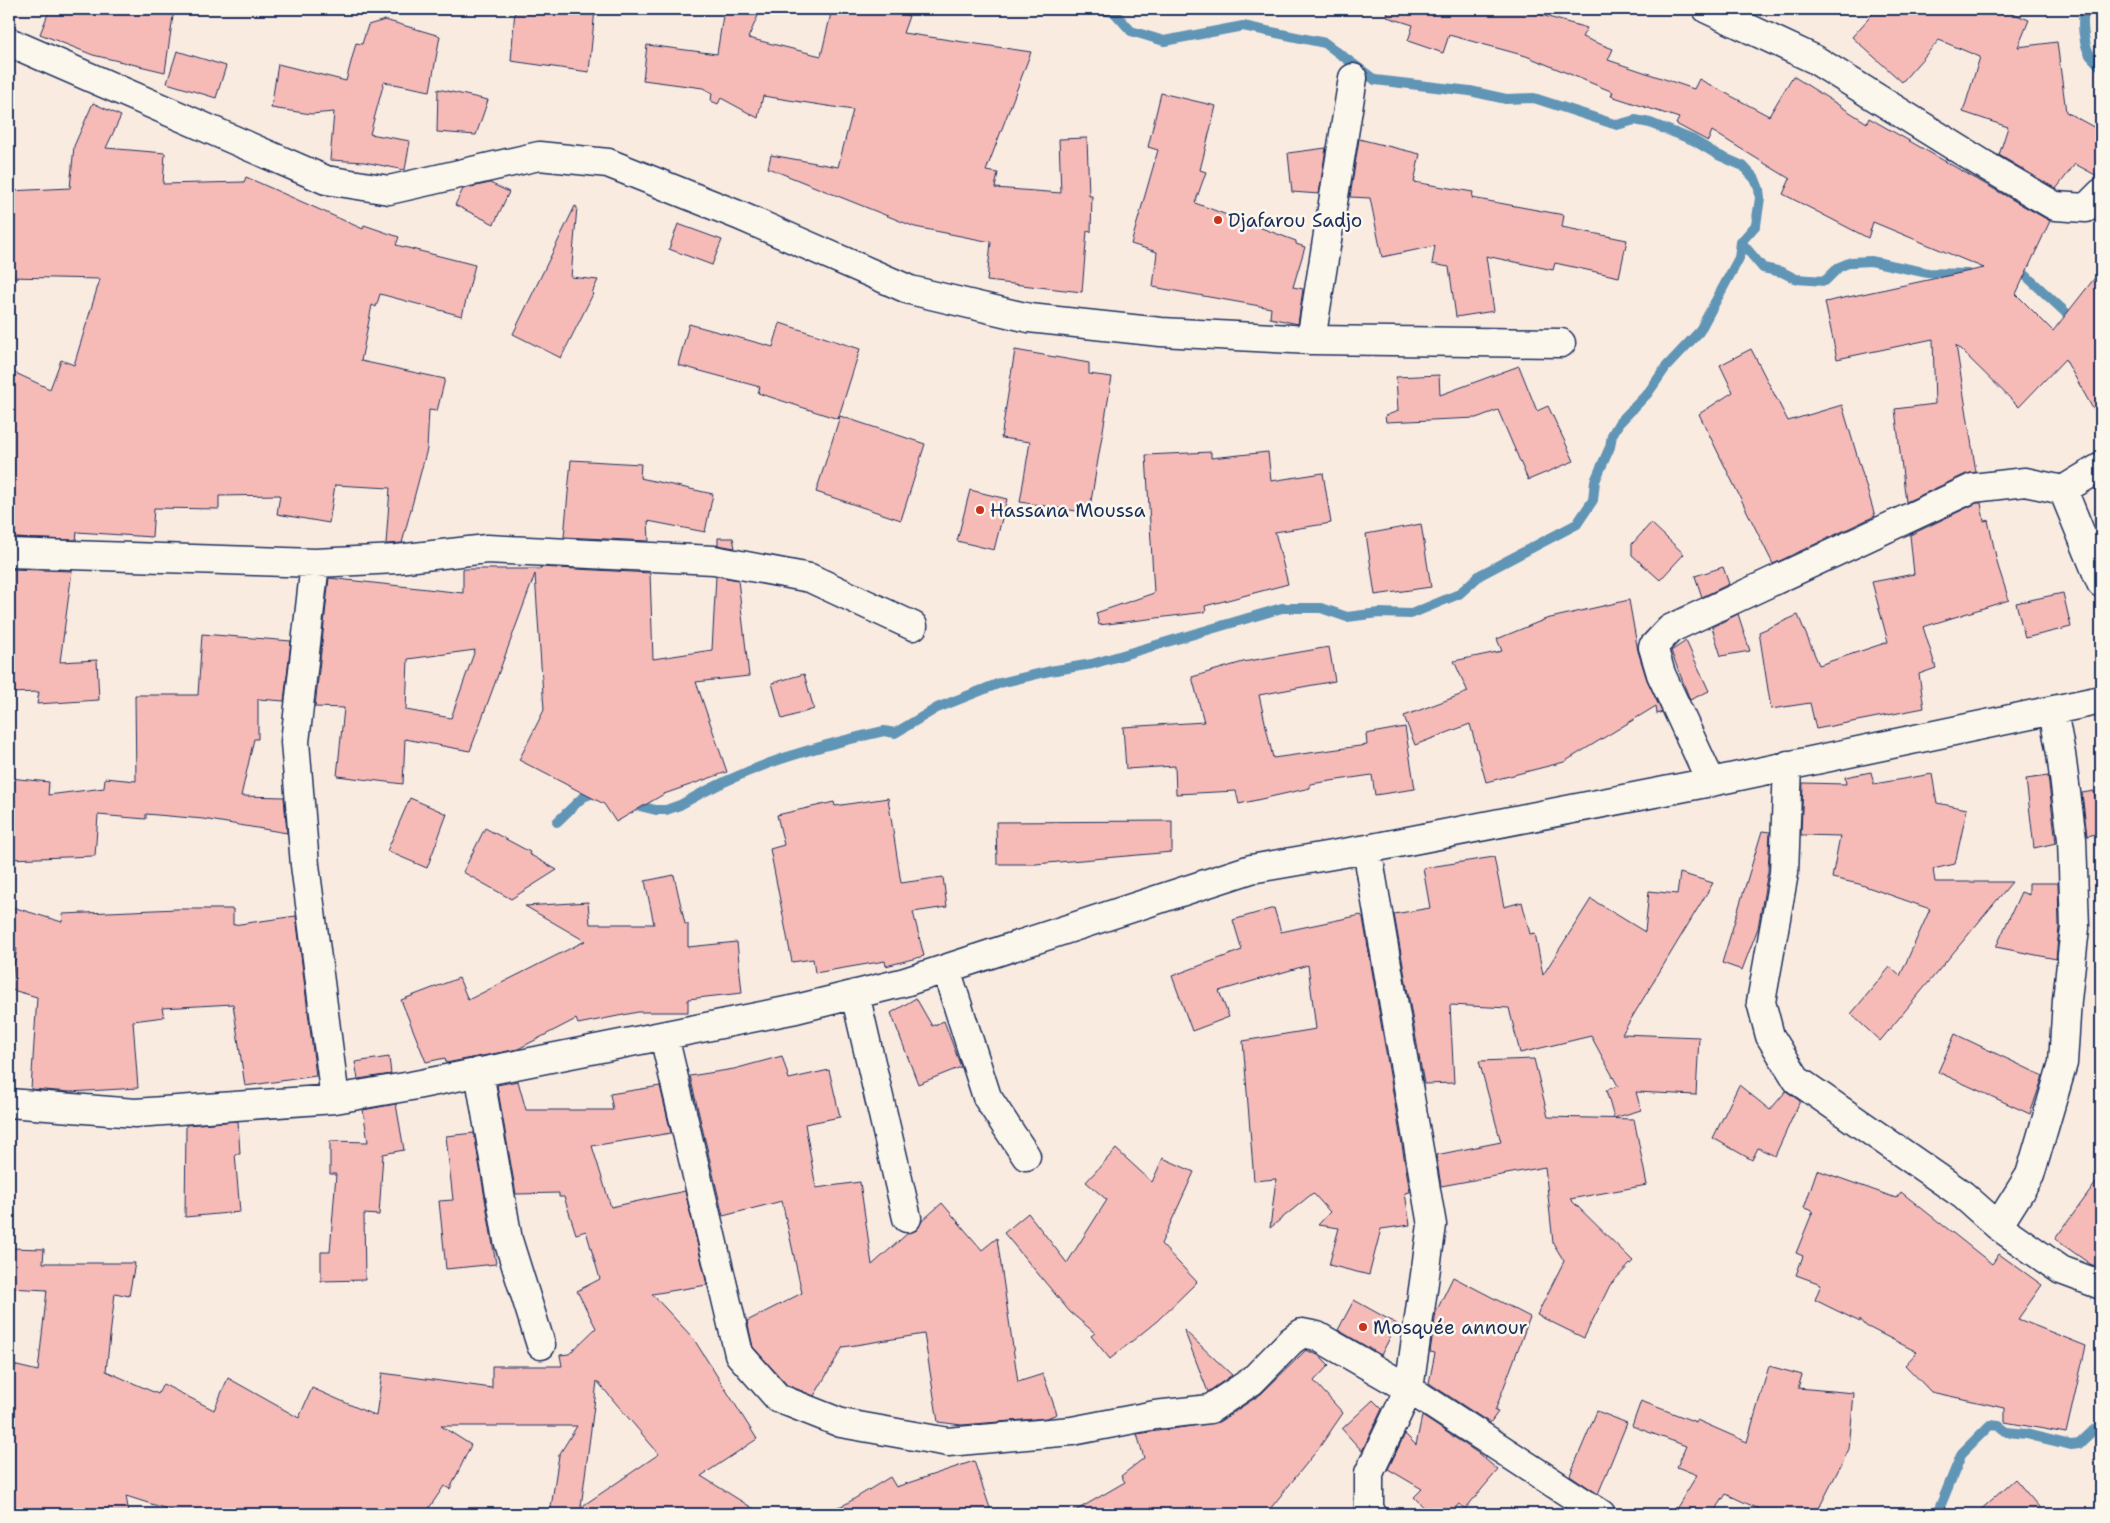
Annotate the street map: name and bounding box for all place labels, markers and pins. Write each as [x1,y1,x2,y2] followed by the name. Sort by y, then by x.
[1228,208,1362,233] place label: Djafarou Sadjo
[1212,214,1224,226] marker: Djafarou Sadjo
[990,498,1146,523] place label: Hassana Moussa
[974,504,986,516] marker: Hassana Moussa
[1373,1315,1528,1340] place label: Mosquée annour
[1357,1321,1369,1333] marker: Mosquée annour

